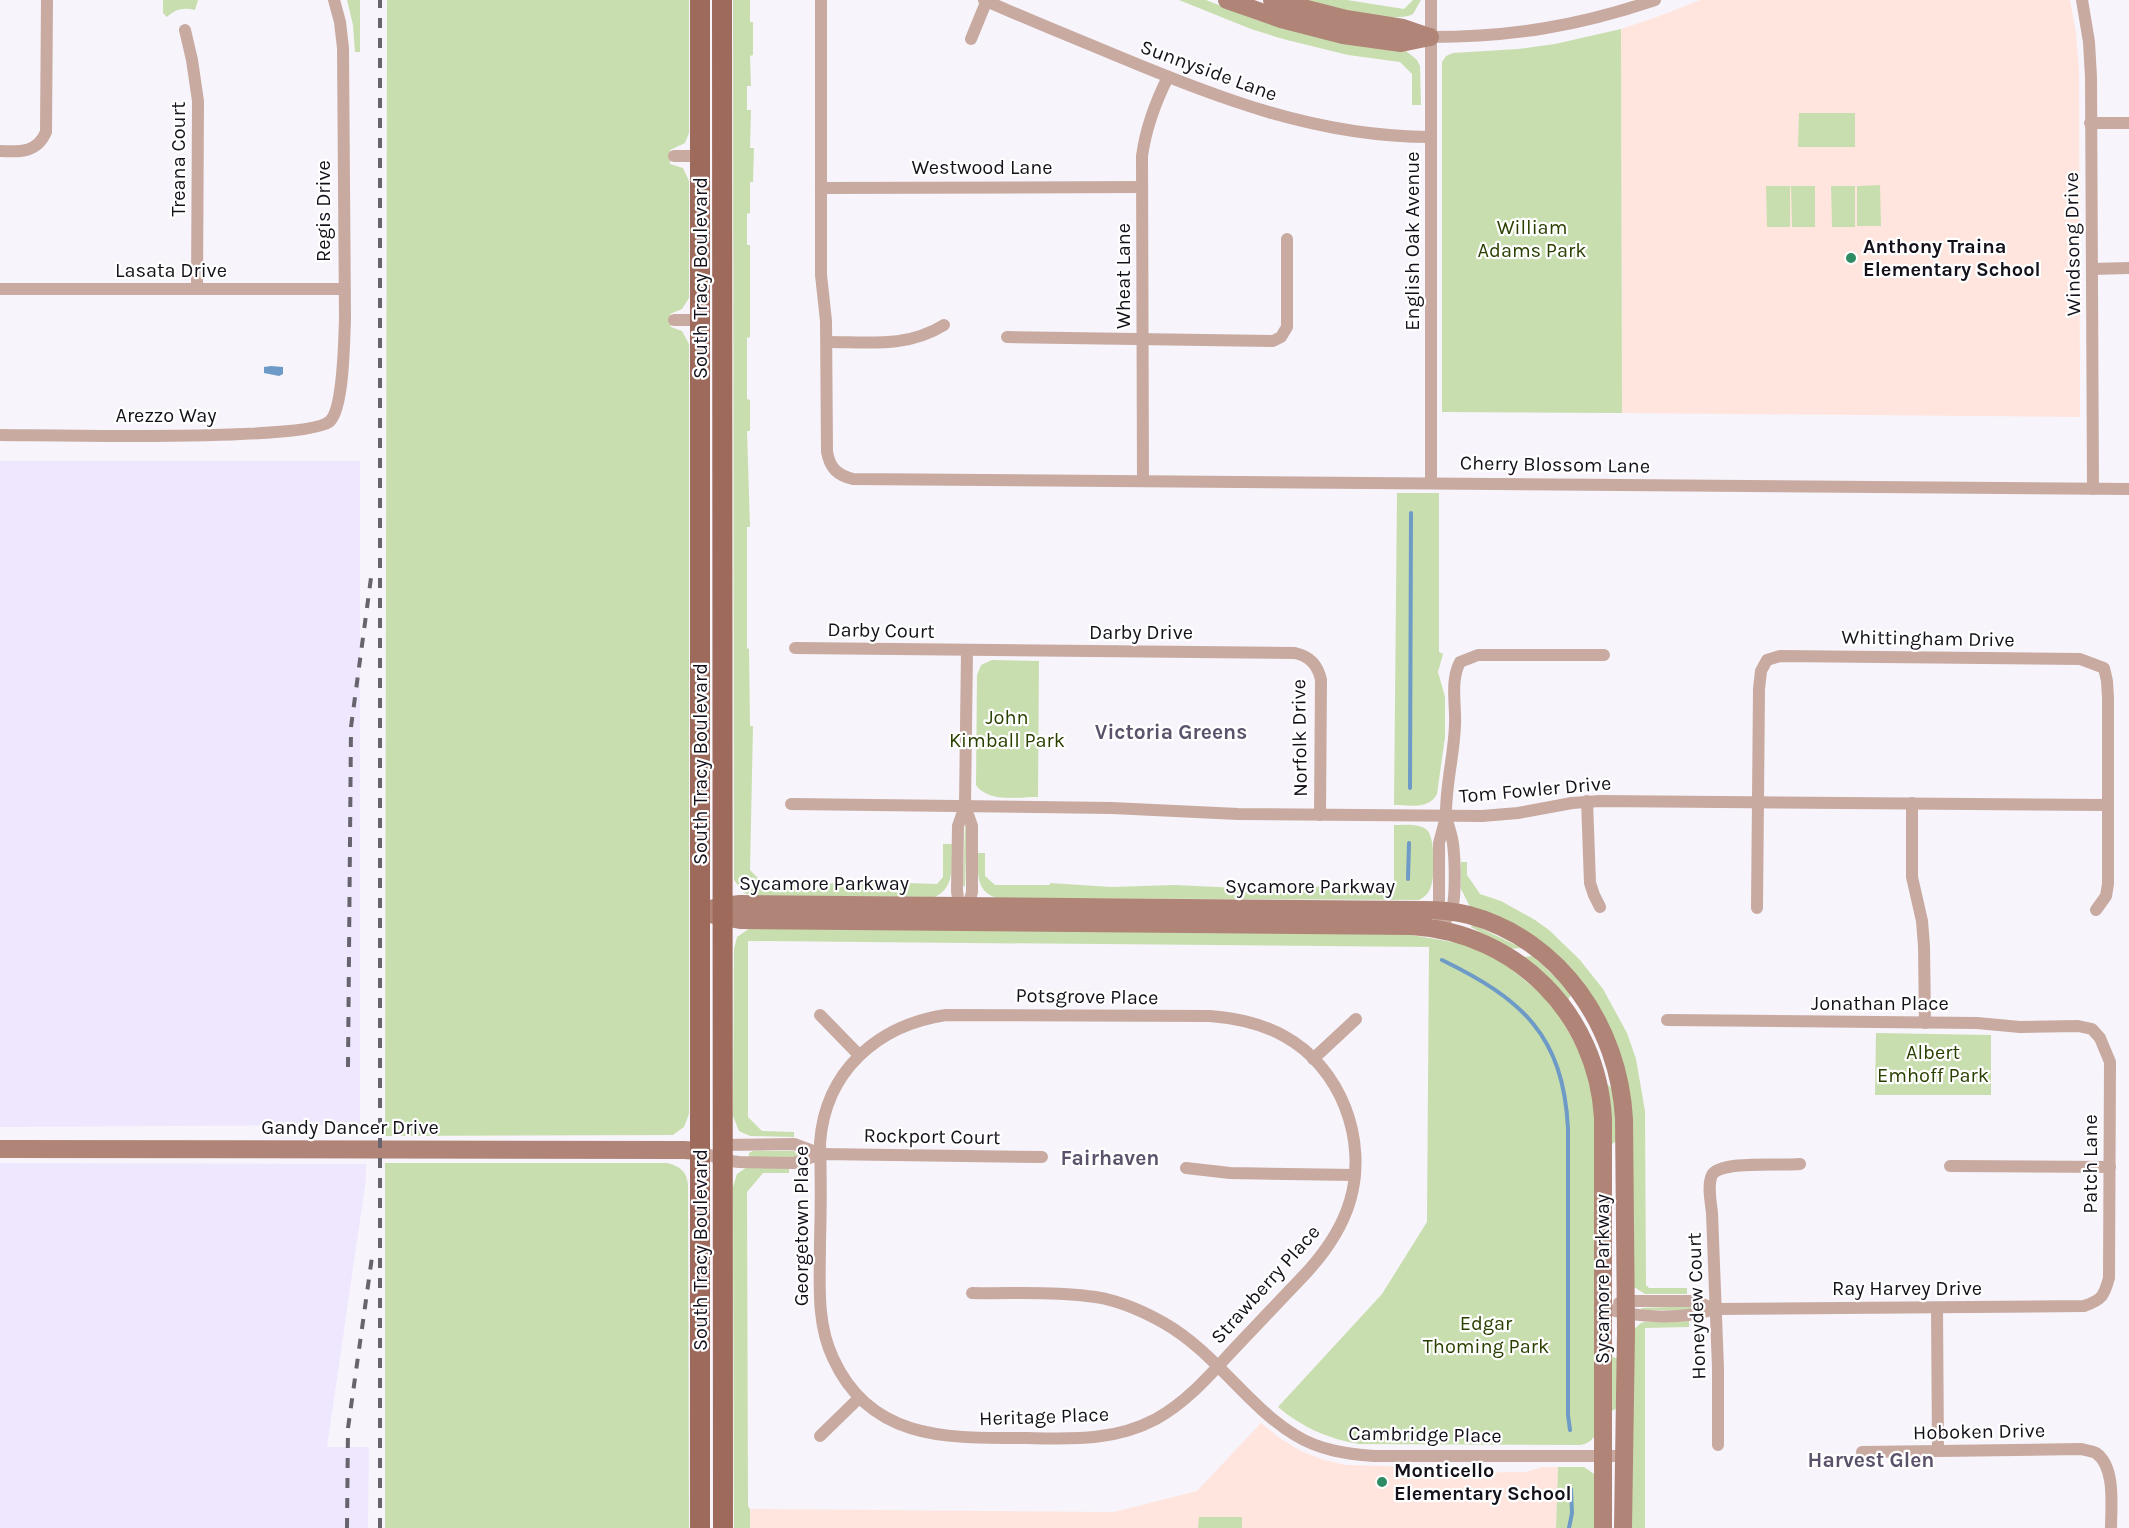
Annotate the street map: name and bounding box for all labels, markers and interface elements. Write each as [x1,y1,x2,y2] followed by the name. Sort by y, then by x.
[1137,35,1280,106] street label: Sunnyside Lane
[167,101,190,216] street label: Treana Court
[1401,151,1424,331] street label: English Oak Avenue
[911,156,1053,179] street label: Westwood Lane
[312,160,335,262] street label: Regis Drive
[2060,172,2085,316] street label: Windsong Drive
[689,177,712,379] street label: South Tracy Boulevard
[1478,216,1586,262] park label: William Adams Park
[1112,223,1135,329] street label: Wheat Lane
[1863,235,2041,281] place label: Anthony Traina Elementary School
[1844,251,1858,265] marker: Anthony Traina Elementary School
[115,259,227,282] street label: Lasata Drive
[115,404,217,427] street label: Arezzo Way
[1460,451,1650,478] street label: Cherry Blossom Lane
[827,618,935,643] street label: Darby Court
[1089,621,1193,644] street label: Darby Drive
[1841,625,2015,652] street label: Whittingham Drive
[689,663,712,865] street label: South Tracy Boulevard
[1287,679,1312,797] street label: Norfolk Drive
[949,706,1065,752] park label: John Kimball Park
[1095,720,1247,744] district label: Victoria Greens
[1458,771,1612,808] street label: Tom Fowler Drive
[739,872,909,895] street label: Sycamore Parkway
[1225,875,1395,898] street label: Sycamore Parkway
[1015,984,1159,1009] street label: Potsgrove Place
[1811,992,1949,1015] street label: Jonathan Place
[1877,1041,1989,1087] park label: Albert Emhoff Park
[2079,1114,2102,1214] street label: Patch Lane
[261,1116,439,1139] street label: Gandy Dancer Drive
[863,1124,1001,1149] street label: Rockport Court
[790,1146,813,1306] street label: Georgetown Place
[1061,1146,1159,1170] district label: Fairhaven
[689,1149,712,1351] street label: South Tracy Boulevard
[1591,1194,1614,1364] street label: Sycamore Parkway
[1206,1220,1325,1348] street label: Strawberry Place
[1682,1231,1711,1380] street label: Honeydew Court
[1832,1277,1982,1300] street label: Ray Harvey Drive
[1423,1312,1549,1358] park label: Edgar Thoming Park
[979,1403,1109,1430] street label: Heritage Place
[1913,1419,2045,1444] street label: Hoboken Drive
[1348,1422,1502,1447] street label: Cambridge Place
[1808,1448,1934,1472] district label: Harvest Glen
[1394,1459,1572,1505] place label: Monticello Elementary School
[1375,1475,1389,1489] marker: Monticello Elementary School

